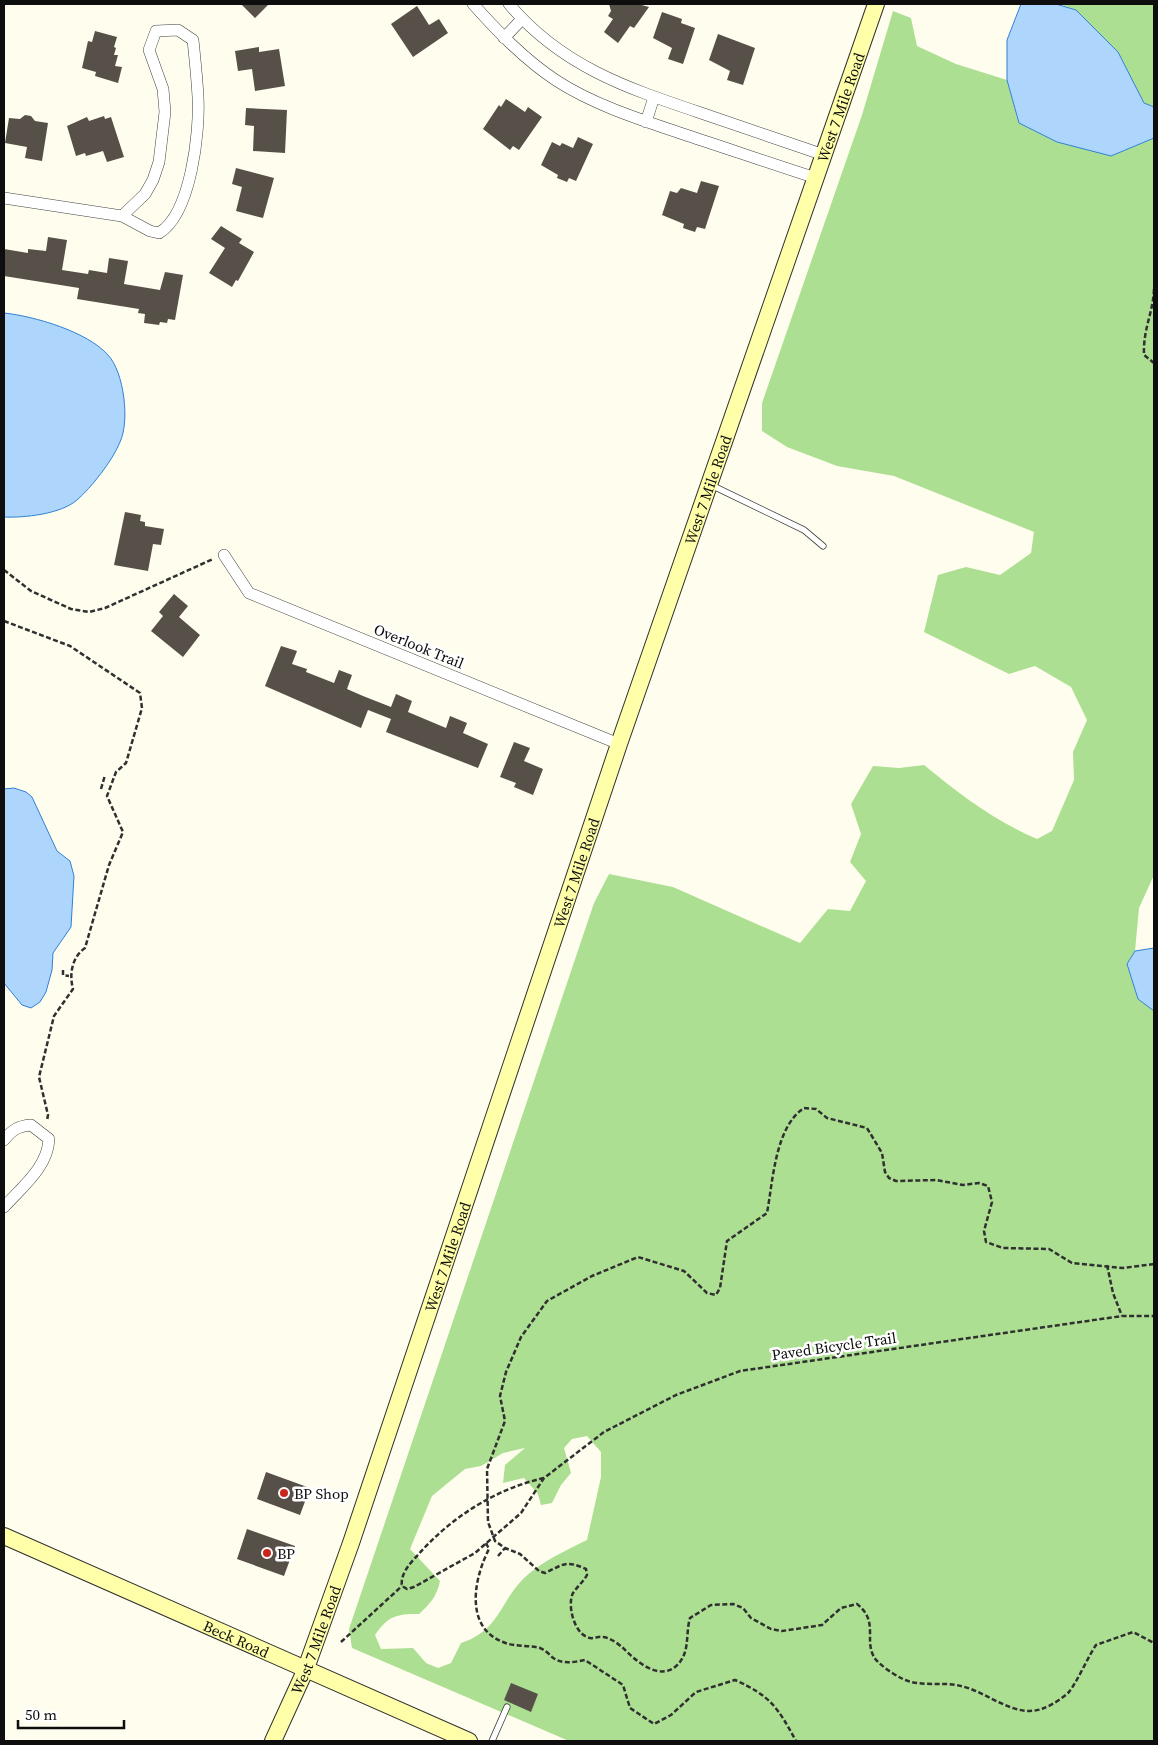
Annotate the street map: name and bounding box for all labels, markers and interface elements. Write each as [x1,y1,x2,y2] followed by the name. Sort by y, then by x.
[811,49,869,165] street label: West 7 Mile Road
[679,432,736,547] street label: West 7 Mile Road
[371,618,468,674] street label: Overlook Trail
[548,815,604,930] street label: West 7 Mile Road
[419,1199,475,1314] street label: West 7 Mile Road
[770,1327,898,1365] street label: Paved Bicycle Trail
[294,1483,349,1504] place label: BP Shop
[278,1487,290,1499] marker: BP Shop
[277,1543,295,1564] place label: BP
[261,1547,273,1559] marker: BP
[285,1582,346,1697] street label: West 7 Mile Road
[200,1615,273,1662] street label: Beck Road
[18,1698,124,1730] scale bar
[25,1704,57,1725] text: 50 m

